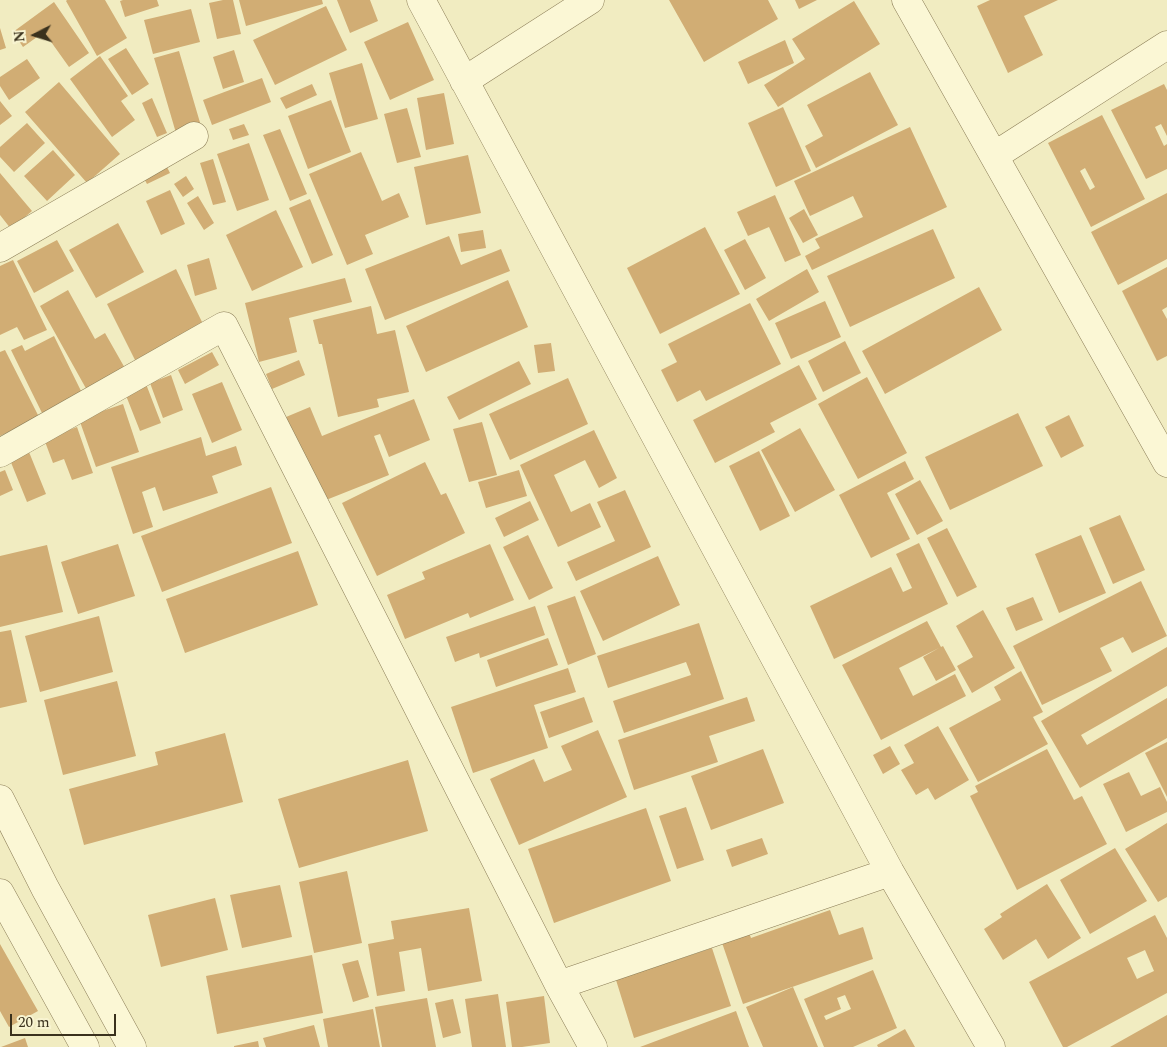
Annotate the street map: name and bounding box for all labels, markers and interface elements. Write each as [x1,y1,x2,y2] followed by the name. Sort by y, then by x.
[10,10,60,60] north arrow
[9,30,31,43] text: N
[12,1004,119,1036] scale bar
[18,1011,50,1034] text: 20 m

